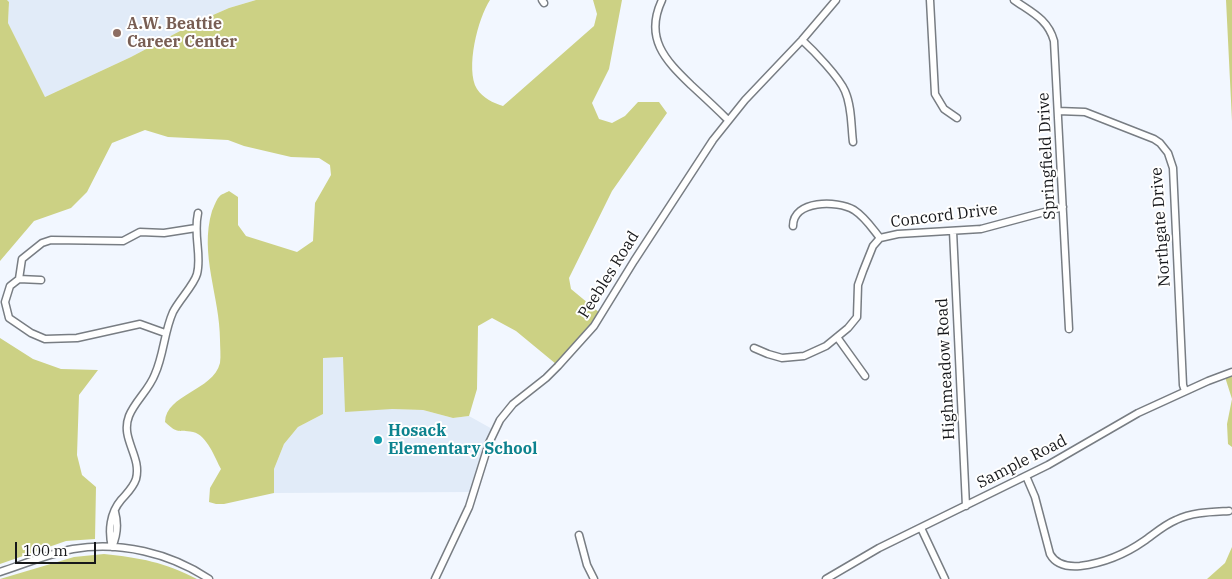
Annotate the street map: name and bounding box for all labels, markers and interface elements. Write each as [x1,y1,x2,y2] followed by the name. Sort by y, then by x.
[127,14,237,52] place label: A.W. Beattie Career Center
[111,27,123,39] marker: A.W. Beattie Career Center
[1034,92,1060,220] street label: Springfield Drive
[1147,167,1175,287] street label: Northgate Drive
[889,200,999,232] street label: Concord Drive
[575,228,643,322] street label: Peebles Road
[933,298,959,440] street label: Highmeadow Road
[388,421,537,459] place label: Hosack Elementary School
[974,431,1070,493] street label: Sample Road
[372,434,384,446] marker: Hosack Elementary School
[18,532,99,564] scale bar
[23,541,68,560] text: 100 m

